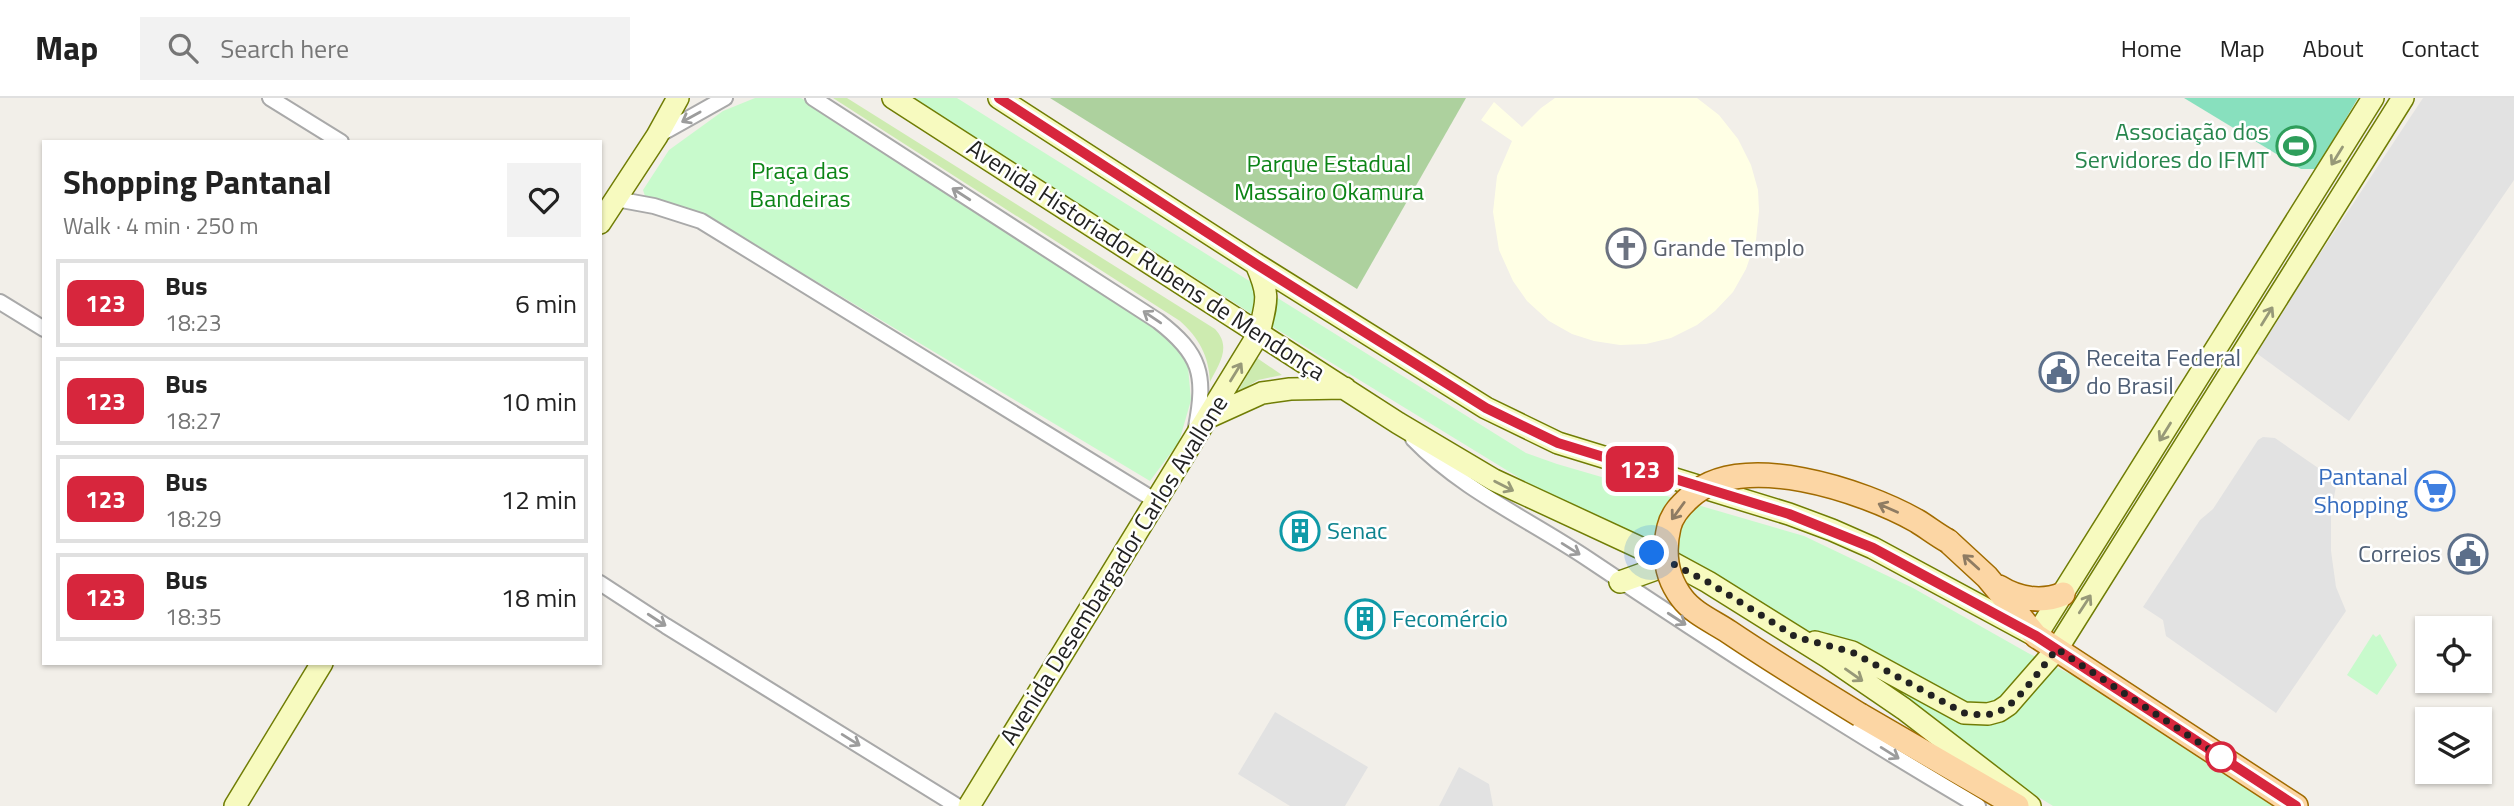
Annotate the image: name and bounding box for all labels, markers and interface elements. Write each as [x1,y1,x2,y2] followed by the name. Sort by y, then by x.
[140,17,630,80] search box
[35,23,98,73] text: Map
[164,29,202,67] icon: search
[220,29,349,68] text: Search here
[2121,30,2182,66] text: Home
[2220,30,2265,66] text: Map
[2303,30,2363,66] text: About
[2401,30,2479,66] text: Contact
[681,111,702,124] one-way arrow
[2075,113,2269,177] place label: Associação dos Servidores do IFMT
[2275,125,2317,167] sports icon: Associação dos Servidores do IFMT
[960,129,1333,389] street label: Avenida Historiador Rubens de Mendonça
[1234,145,1424,209] park label: Parque Estadual Massairo Okamura
[2330,146,2345,165] one-way arrow
[749,152,851,216] park label: Praça das Bandeiras
[63,157,332,207] text: Shopping Pantanal
[507,163,581,237] button: heart
[952,186,971,201] one-way arrow
[63,208,259,243] text: Walk · 4 min · 250 m
[1605,227,1647,269] church icon: Grande Templo
[1653,229,1805,265] place label: Grande Templo
[165,266,207,305] text: Bus
[515,284,577,323] text: 6 min
[85,285,126,321] text: 123
[165,305,222,340] text: 18:23
[2260,306,2274,326] one-way arrow
[1143,310,1162,324] one-way arrow
[2086,339,2241,403] place label: Receita Federal do Brasil
[2038,351,2080,393] public building icon: Receita Federal do Brasil
[1229,363,1243,383] one-way arrow
[165,364,207,403] text: Bus
[501,382,577,421] text: 10 min
[85,383,126,419] text: 123
[990,388,1236,751] street label: Avenida Desembargador Carlos Avallone
[165,403,222,438] text: 18:27
[2157,421,2171,441] one-way arrow
[1600,446,1680,492] line badge: 123
[1620,451,1660,487] text: 123
[2314,458,2408,522] place label: Pantanal Shopping
[165,462,207,501] text: Bus
[2414,470,2456,512] supermarket icon: Pantanal Shopping
[1493,479,1514,493] one-way arrow
[501,480,577,519] text: 12 min
[85,481,126,517] text: 123
[165,501,222,536] text: 18:29
[1671,501,1685,520] one-way arrow
[1878,501,1900,514] one-way arrow
[1279,510,1321,552] building icon: Senac
[1327,512,1388,548] place label: Senac
[2447,533,2489,575] public building icon: Correios
[1634,535,1669,570] your location
[2358,535,2441,571] place label: Correios
[1561,542,1581,556] one-way arrow
[1963,554,1980,571] one-way arrow
[165,560,207,599] text: Bus
[501,578,577,617] text: 18 min
[85,579,126,615] text: 123
[2077,595,2092,614] one-way arrow
[1344,598,1386,640] building icon: Fecomércio
[165,599,222,634] text: 18:35
[1392,600,1508,636] place label: Fecomércio
[1667,612,1686,626] one-way arrow
[647,613,666,628] one-way arrow
[2415,616,2492,784] map controls
[2415,616,2492,693] button: locate
[1844,668,1864,682] one-way arrow
[2415,707,2492,784] button: layers
[840,733,860,747] one-way arrow
[2206,742,2236,772] unlabelled marker
[1880,747,1900,761] one-way arrow

